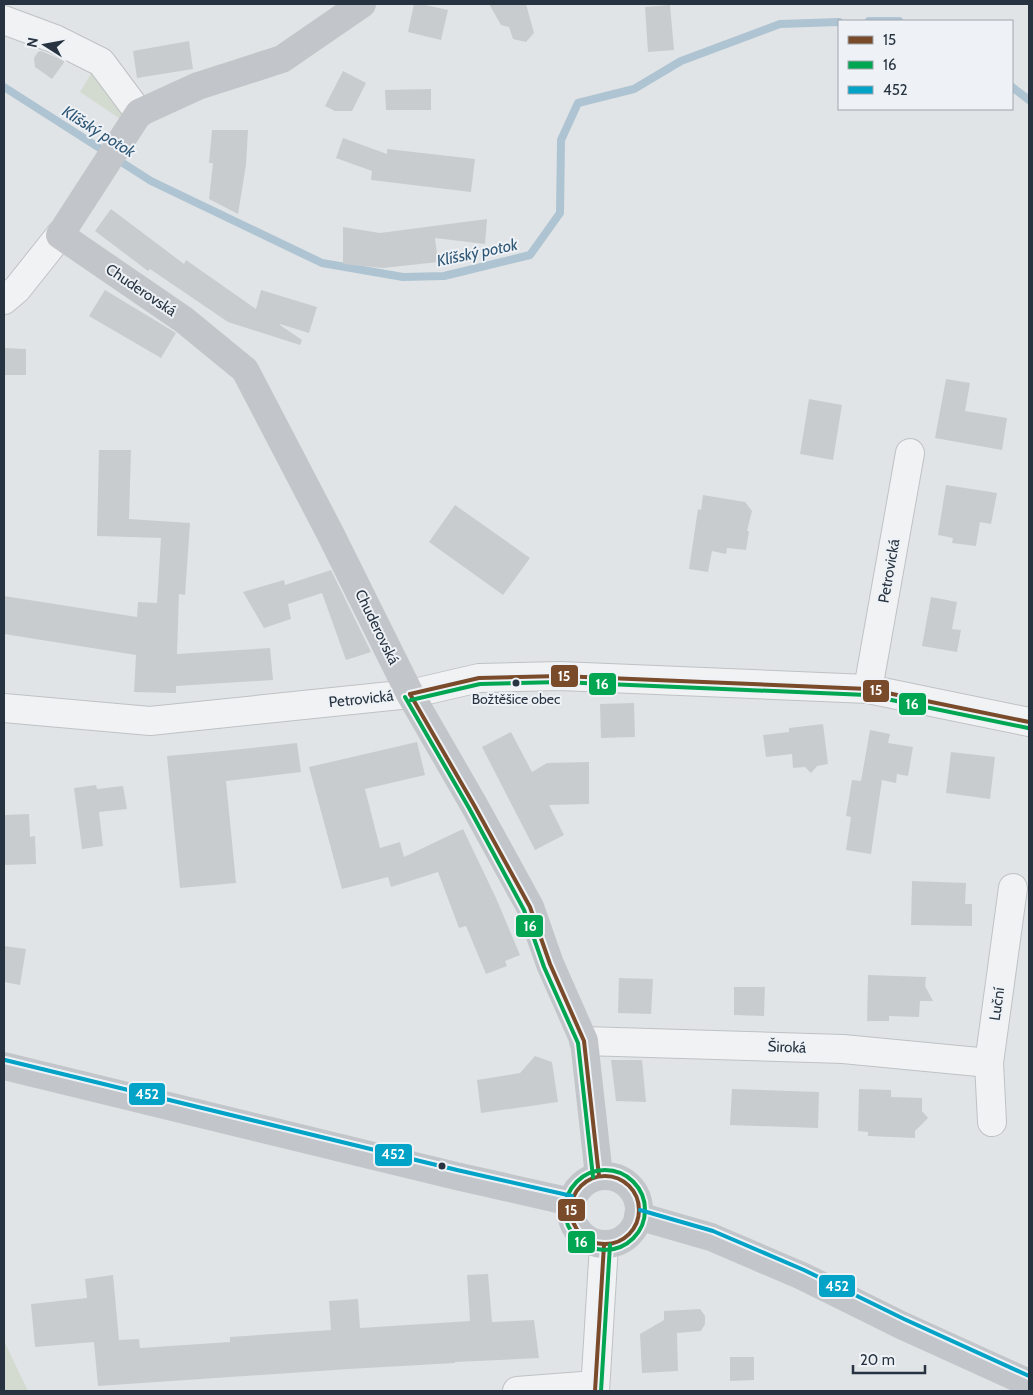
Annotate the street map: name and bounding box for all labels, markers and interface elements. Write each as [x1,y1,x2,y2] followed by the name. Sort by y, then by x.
[20,20,70,70] north arrow
[838,20,1013,110] legend
[883,31,896,49] text: 15
[22,36,42,49] text: N
[883,56,896,74] text: 16
[883,81,908,99] text: 452
[59,102,140,162] water label: Klíšský potok
[435,234,520,270] water label: Klíšský potok
[102,260,180,321] street label: Chuderovská
[874,537,904,605] street label: Petrovická
[351,587,403,668] street label: Chuderovská
[550,664,579,688] line badge: 15
[558,667,570,685] text: 15
[588,672,617,696] line badge: 16
[595,675,609,693] text: 16
[511,678,521,688] marker: Božtěšice obec
[862,679,890,703] line badge: 15
[870,681,882,699] text: 15
[328,687,395,711] street label: Petrovická
[472,690,560,708] place label: Božtěšice obec
[898,692,927,716] line badge: 16
[905,695,919,713] text: 16
[515,914,544,938] line badge: 16
[523,917,537,935] text: 16
[986,986,1008,1022] street label: Luční
[767,1036,807,1057] street label: Široká
[128,1082,166,1106] line badge: 452
[135,1085,159,1103] text: 452
[374,1143,413,1167] line badge: 452
[381,1145,405,1163] text: 452
[437,1161,447,1171] unlabelled marker
[557,1198,586,1222] line badge: 15
[565,1201,577,1219] text: 15
[567,1230,596,1254] line badge: 16
[574,1233,588,1251] text: 16
[818,1274,856,1298] line badge: 452
[825,1277,849,1295] text: 452
[853,1342,926,1374] scale bar
[860,1351,895,1369] text: 20 m

